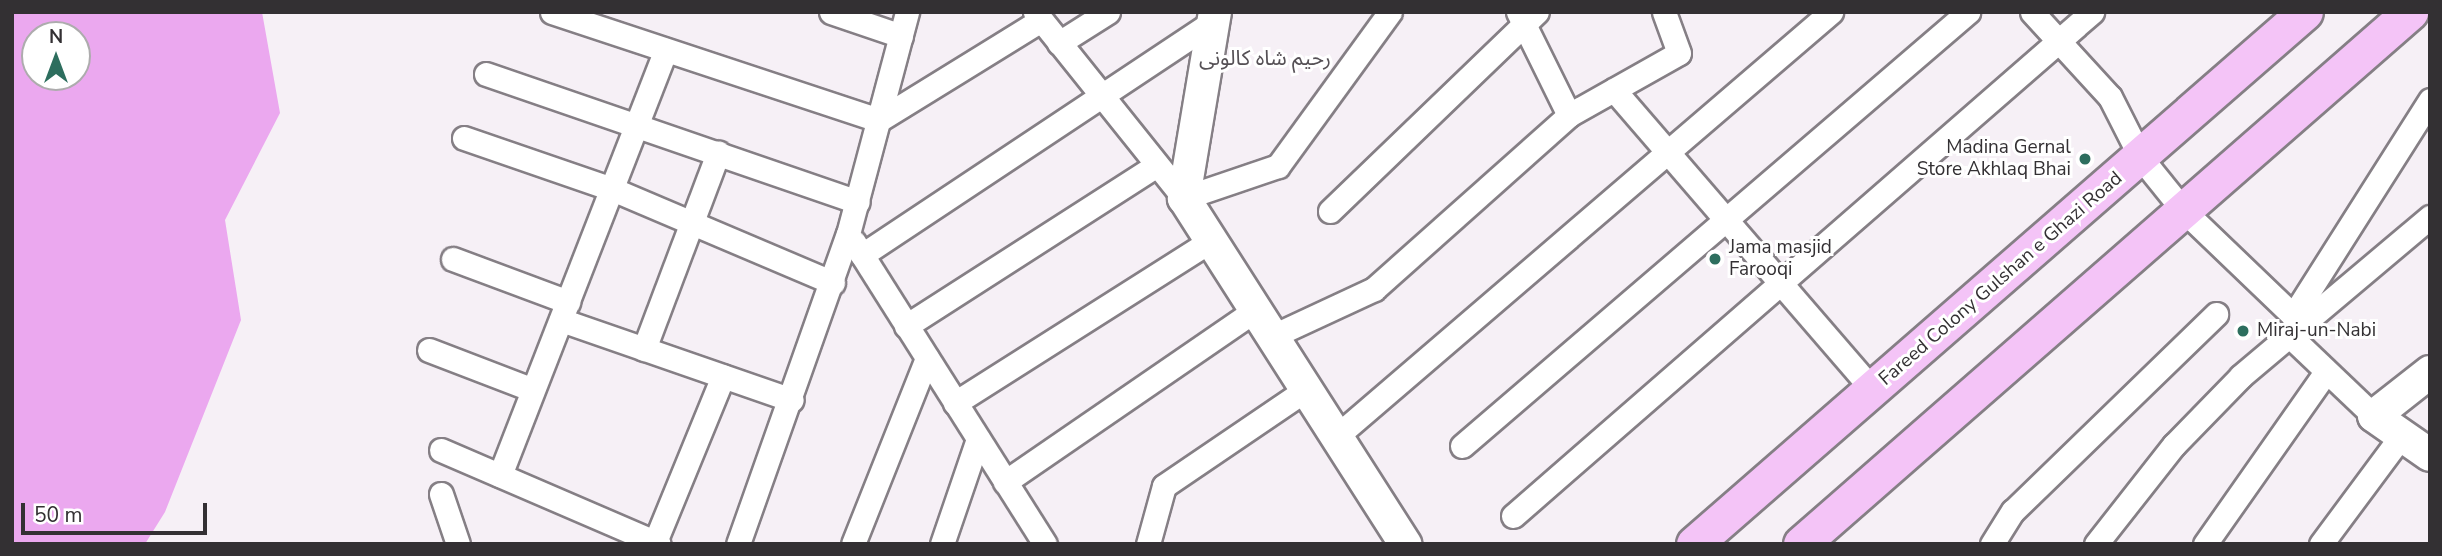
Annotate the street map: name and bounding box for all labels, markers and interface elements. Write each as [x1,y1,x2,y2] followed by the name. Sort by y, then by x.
[21,21,91,91] north arrow
[49,24,63,50] text: N
[1199,45,1331,71] district label: رحیم شاہ کالونی
[1917,137,2071,181] place label: Madina Gernal Store Akhlaq Bhai
[2077,151,2093,167] marker: Madina Gernal Store Akhlaq Bhai
[1875,167,2127,391] street label: Fareed Colony Gulshan e Ghazi Road
[1729,237,1832,281] place label: Jama masjid Farooqi
[1707,251,1723,267] marker: Jama masjid Farooqi
[2257,320,2376,342] place label: Miraj-un-Nabi
[2235,323,2251,339] marker: Miraj-un-Nabi
[24,490,210,534] scale bar
[34,501,83,529] text: 50 m

